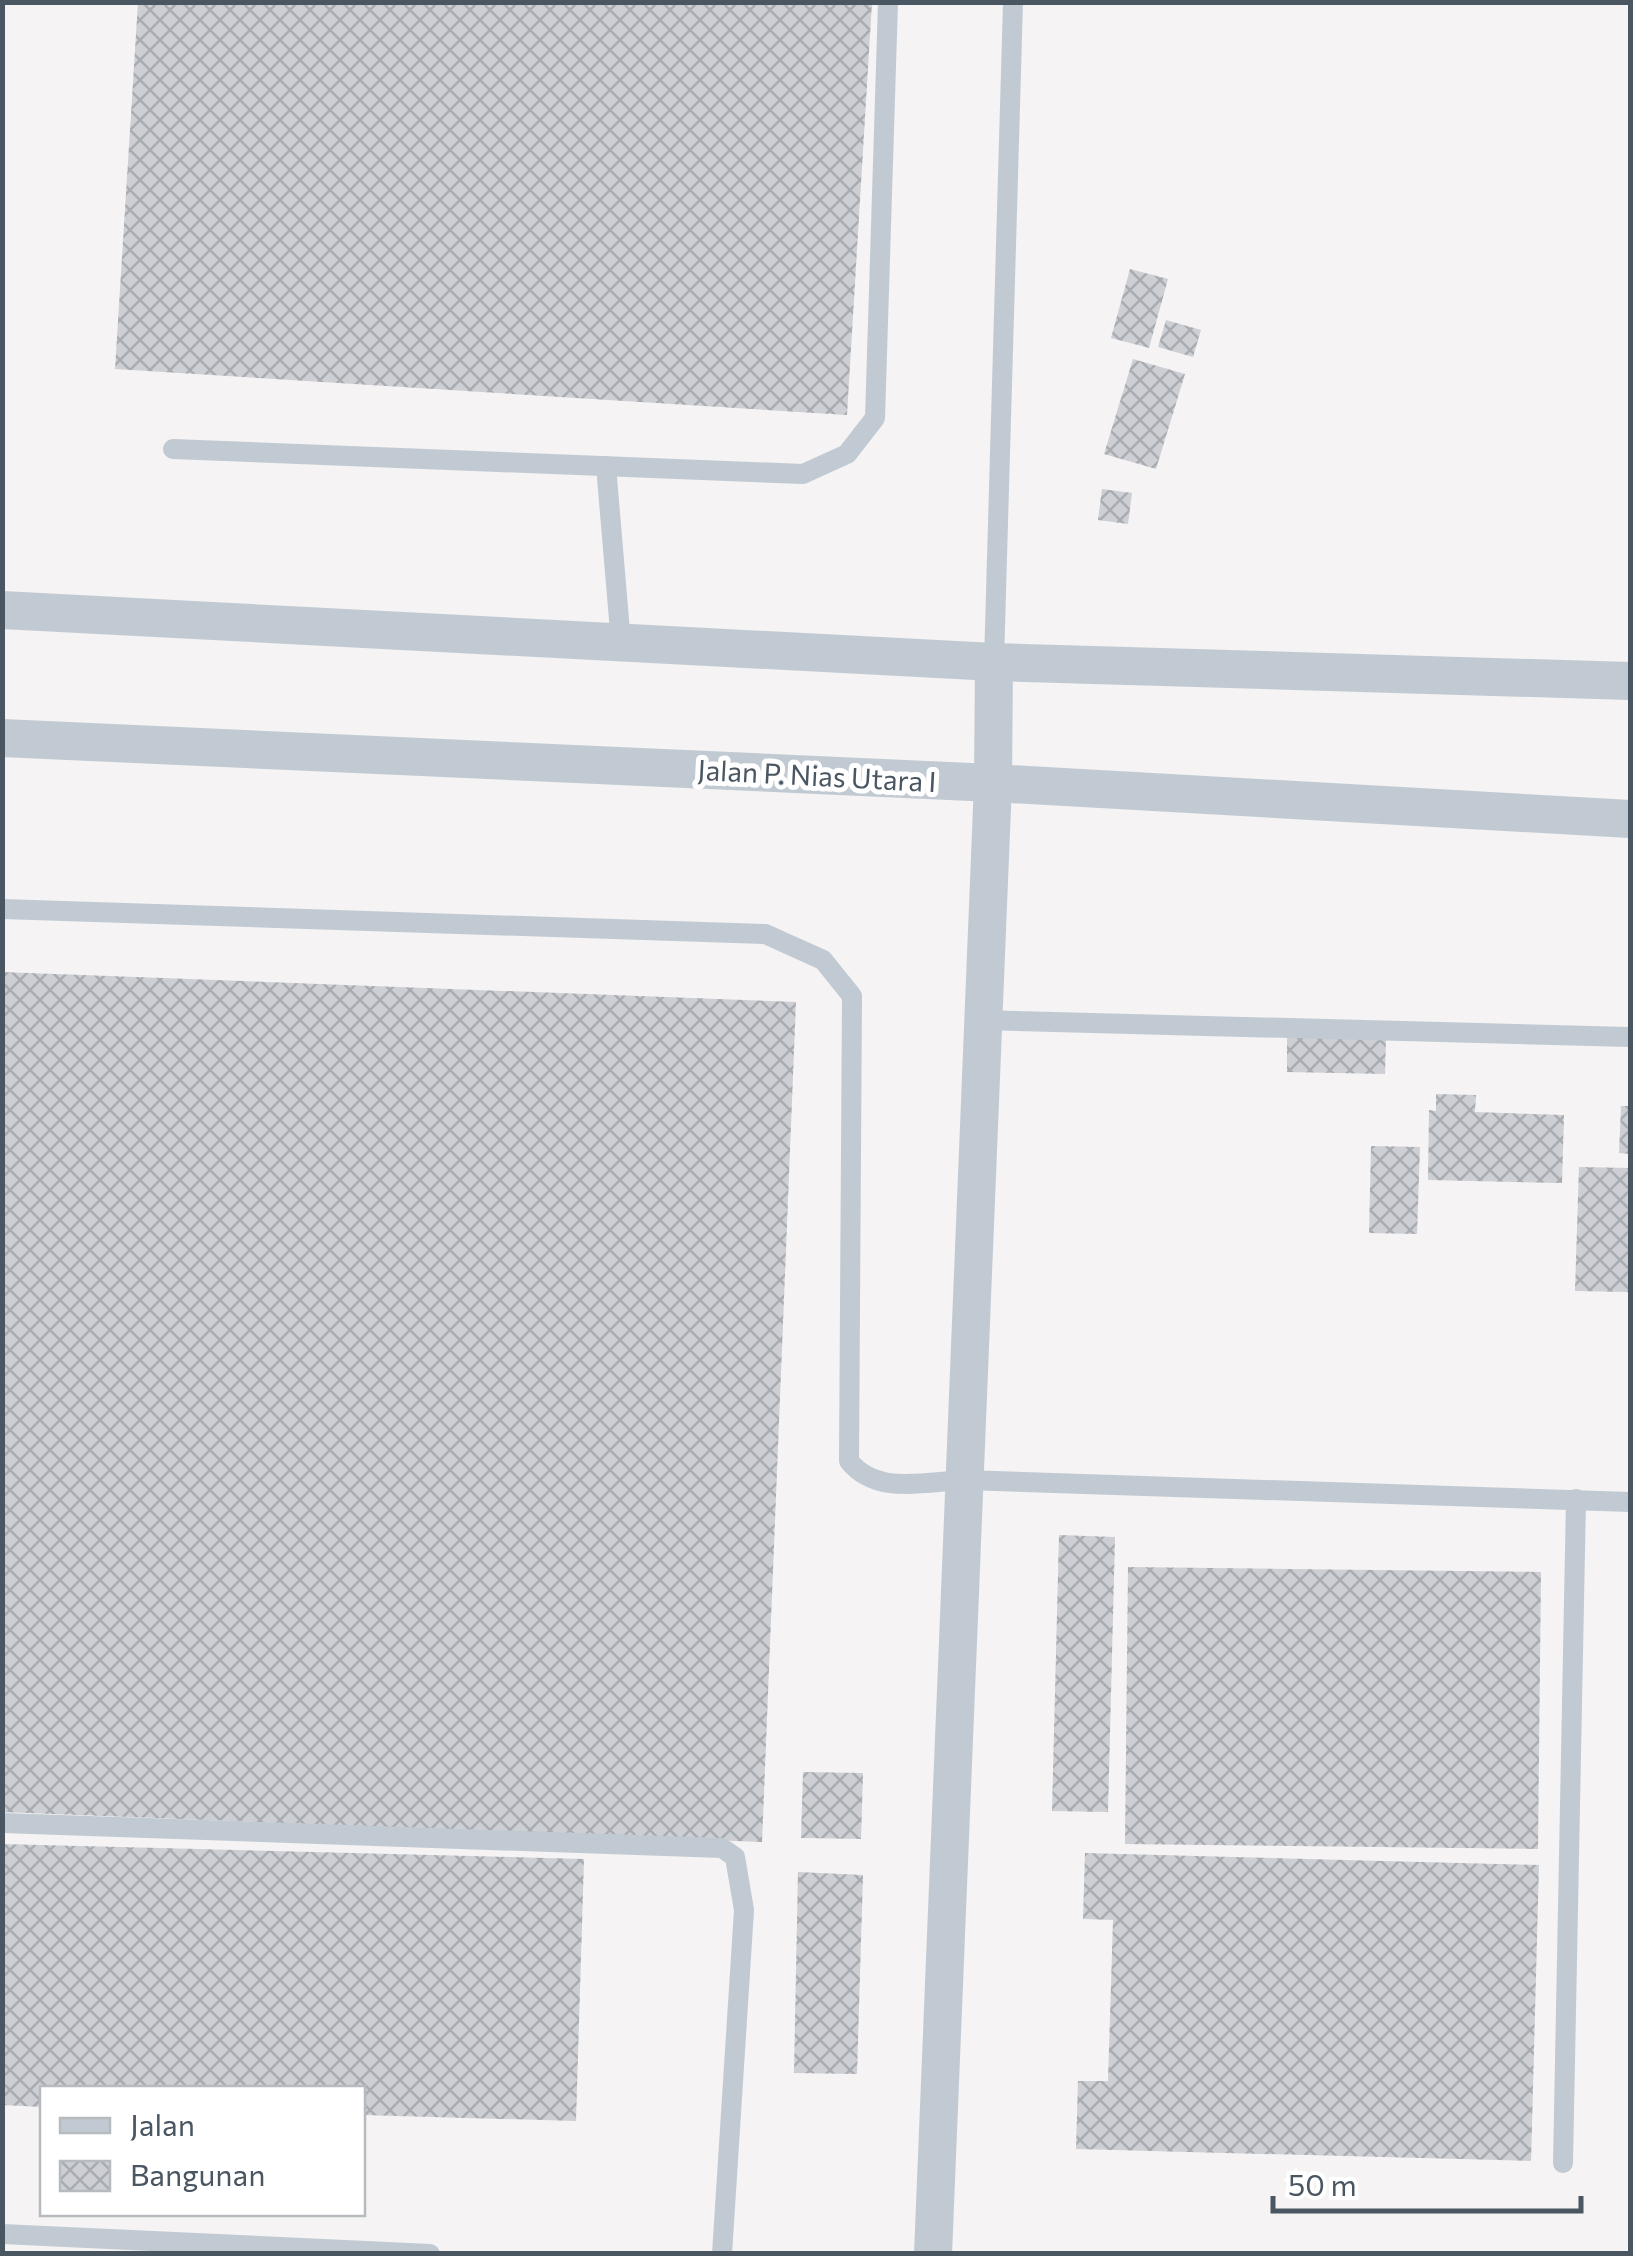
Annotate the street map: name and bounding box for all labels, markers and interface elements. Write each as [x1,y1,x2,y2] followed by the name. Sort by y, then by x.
[697,752,937,798] street label: Jalan P. Nias Utara I
[40,2086,365,2216] legend
[130,2105,195,2142] text: Jalan
[1273,2151,1580,2213] scale bar
[130,2155,265,2192] text: Bangunan
[1288,2165,1357,2202] text: 50 m

